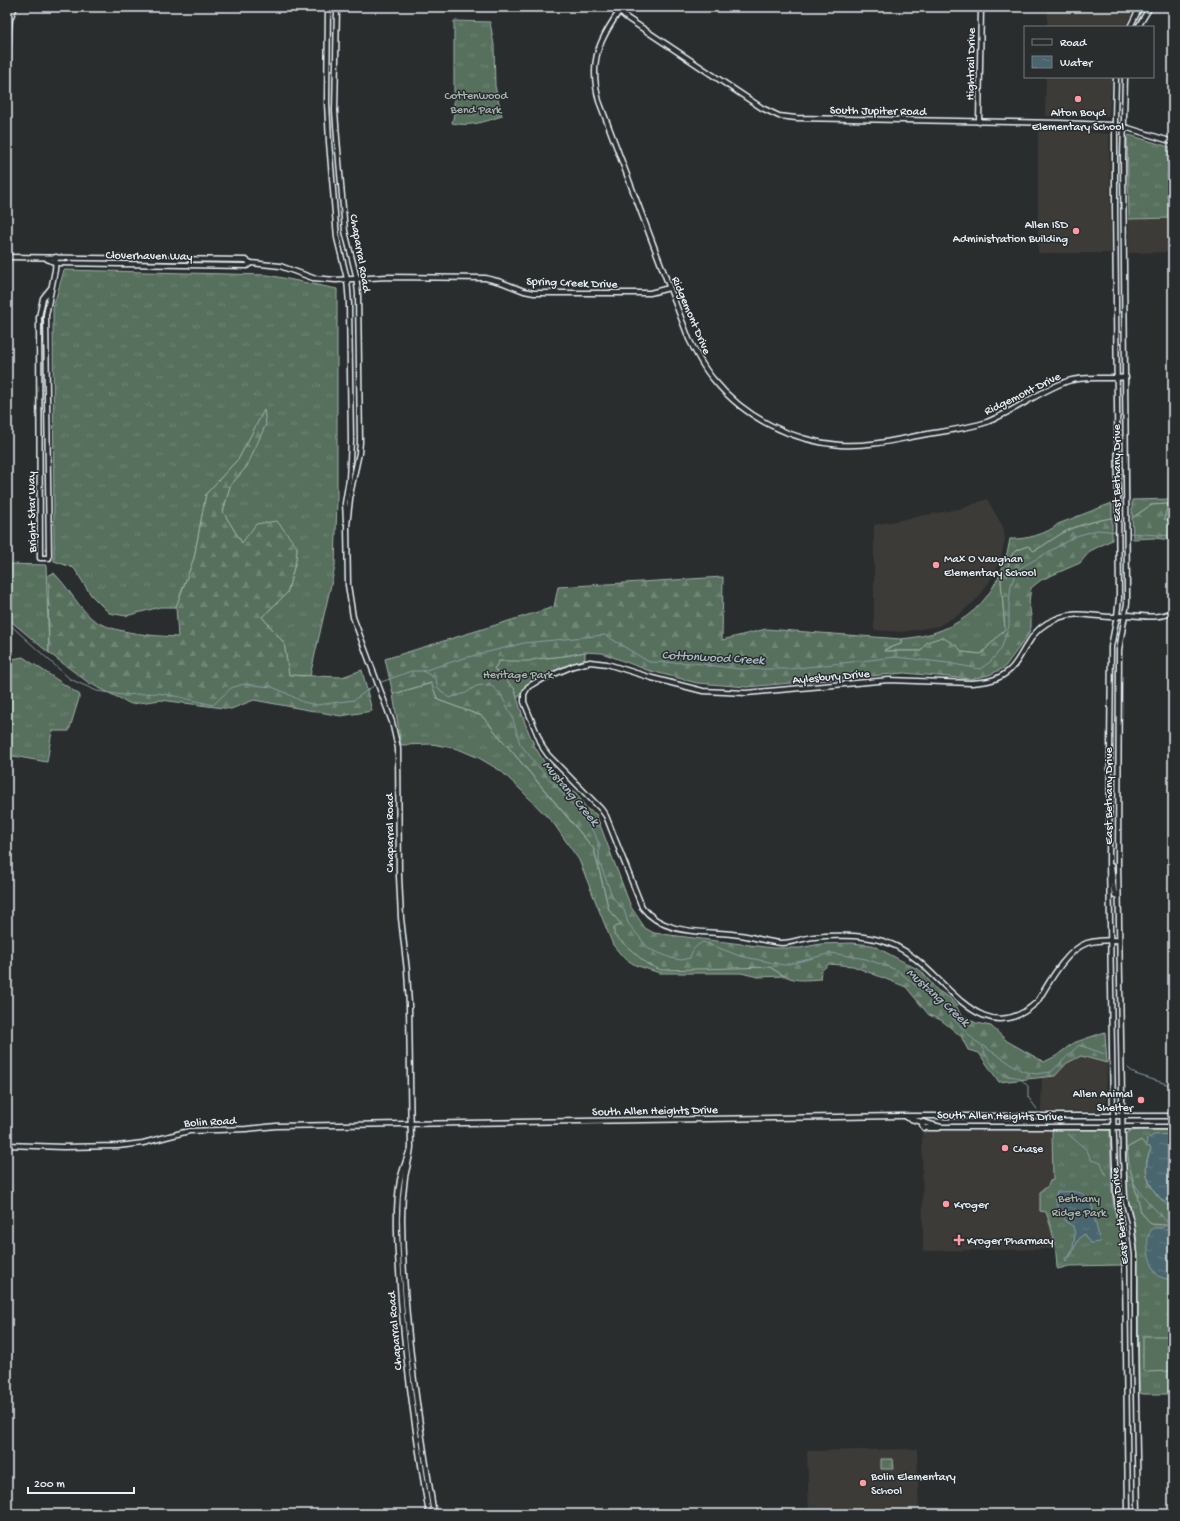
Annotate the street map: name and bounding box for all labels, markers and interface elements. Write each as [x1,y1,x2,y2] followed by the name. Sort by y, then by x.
[1024,26,1154,78] legend
[964,27,980,101] street label: Hightrail Drive
[1060,37,1087,51] text: Road
[1060,57,1094,71] text: Water
[444,90,509,118] park label: Cottenwood Bend Park
[1073,94,1083,104] marker: Alton Boyd Elementary School
[830,104,927,120] street label: South Jupiter Road
[1032,107,1125,135] place label: Alton Boyd Elementary School
[345,213,373,294] street label: Chaparral Road
[953,219,1068,247] place label: Allen ISD Administration Building
[1071,226,1081,236] marker: Allen ISD Administration Building
[105,249,193,265] street label: Cloverhaven Way
[526,275,619,293] street label: Spring Creek Drive
[667,275,713,358] street label: Ridgemont Drive
[982,370,1064,419] street label: Ridgemont Drive
[1111,424,1125,522] street label: East Bethany Drive
[25,471,41,554] street label: Bright Star Way
[944,553,1037,581] place label: Max O Vaughan Elementary School
[931,560,941,570] marker: Max O Vaughan Elementary School
[661,648,766,669] water label: Cottonwood Creek
[792,668,871,688] street label: Aylesbury Drive
[483,669,555,683] park label: Heritage Park
[1103,747,1117,845] street label: East Bethany Drive
[539,758,602,830] water label: Mustang Creek
[384,793,398,873] street label: Chaparral Road
[903,966,973,1031] water label: Mustang Creek
[1073,1088,1135,1116] place label: Allen Animal Shelter
[1136,1095,1146,1105] marker: Allen Animal Shelter
[592,1104,719,1120] street label: South Allen Heights Drive
[937,1109,1064,1125] street label: South Allen Heights Drive
[183,1115,238,1131] street label: Bolin Road
[1000,1143,1010,1153] marker: Chase
[1013,1143,1044,1157] place label: Chase
[1109,1166,1133,1265] street label: East Bethany Drive
[1052,1193,1108,1221] park label: Bethany Ridge Park
[941,1199,951,1209] marker: Kroger
[954,1199,990,1213] place label: Kroger
[954,1235,964,1245] marker: Kroger Pharmacy
[967,1235,1053,1249] place label: Kroger Pharmacy
[385,1290,406,1371] street label: Chaparral Road
[28,1469,134,1495] scale bar
[870,1471,956,1499] place label: Bolin Elementary School
[34,1478,65,1492] text: 200 m
[858,1478,868,1488] marker: Bolin Elementary School

